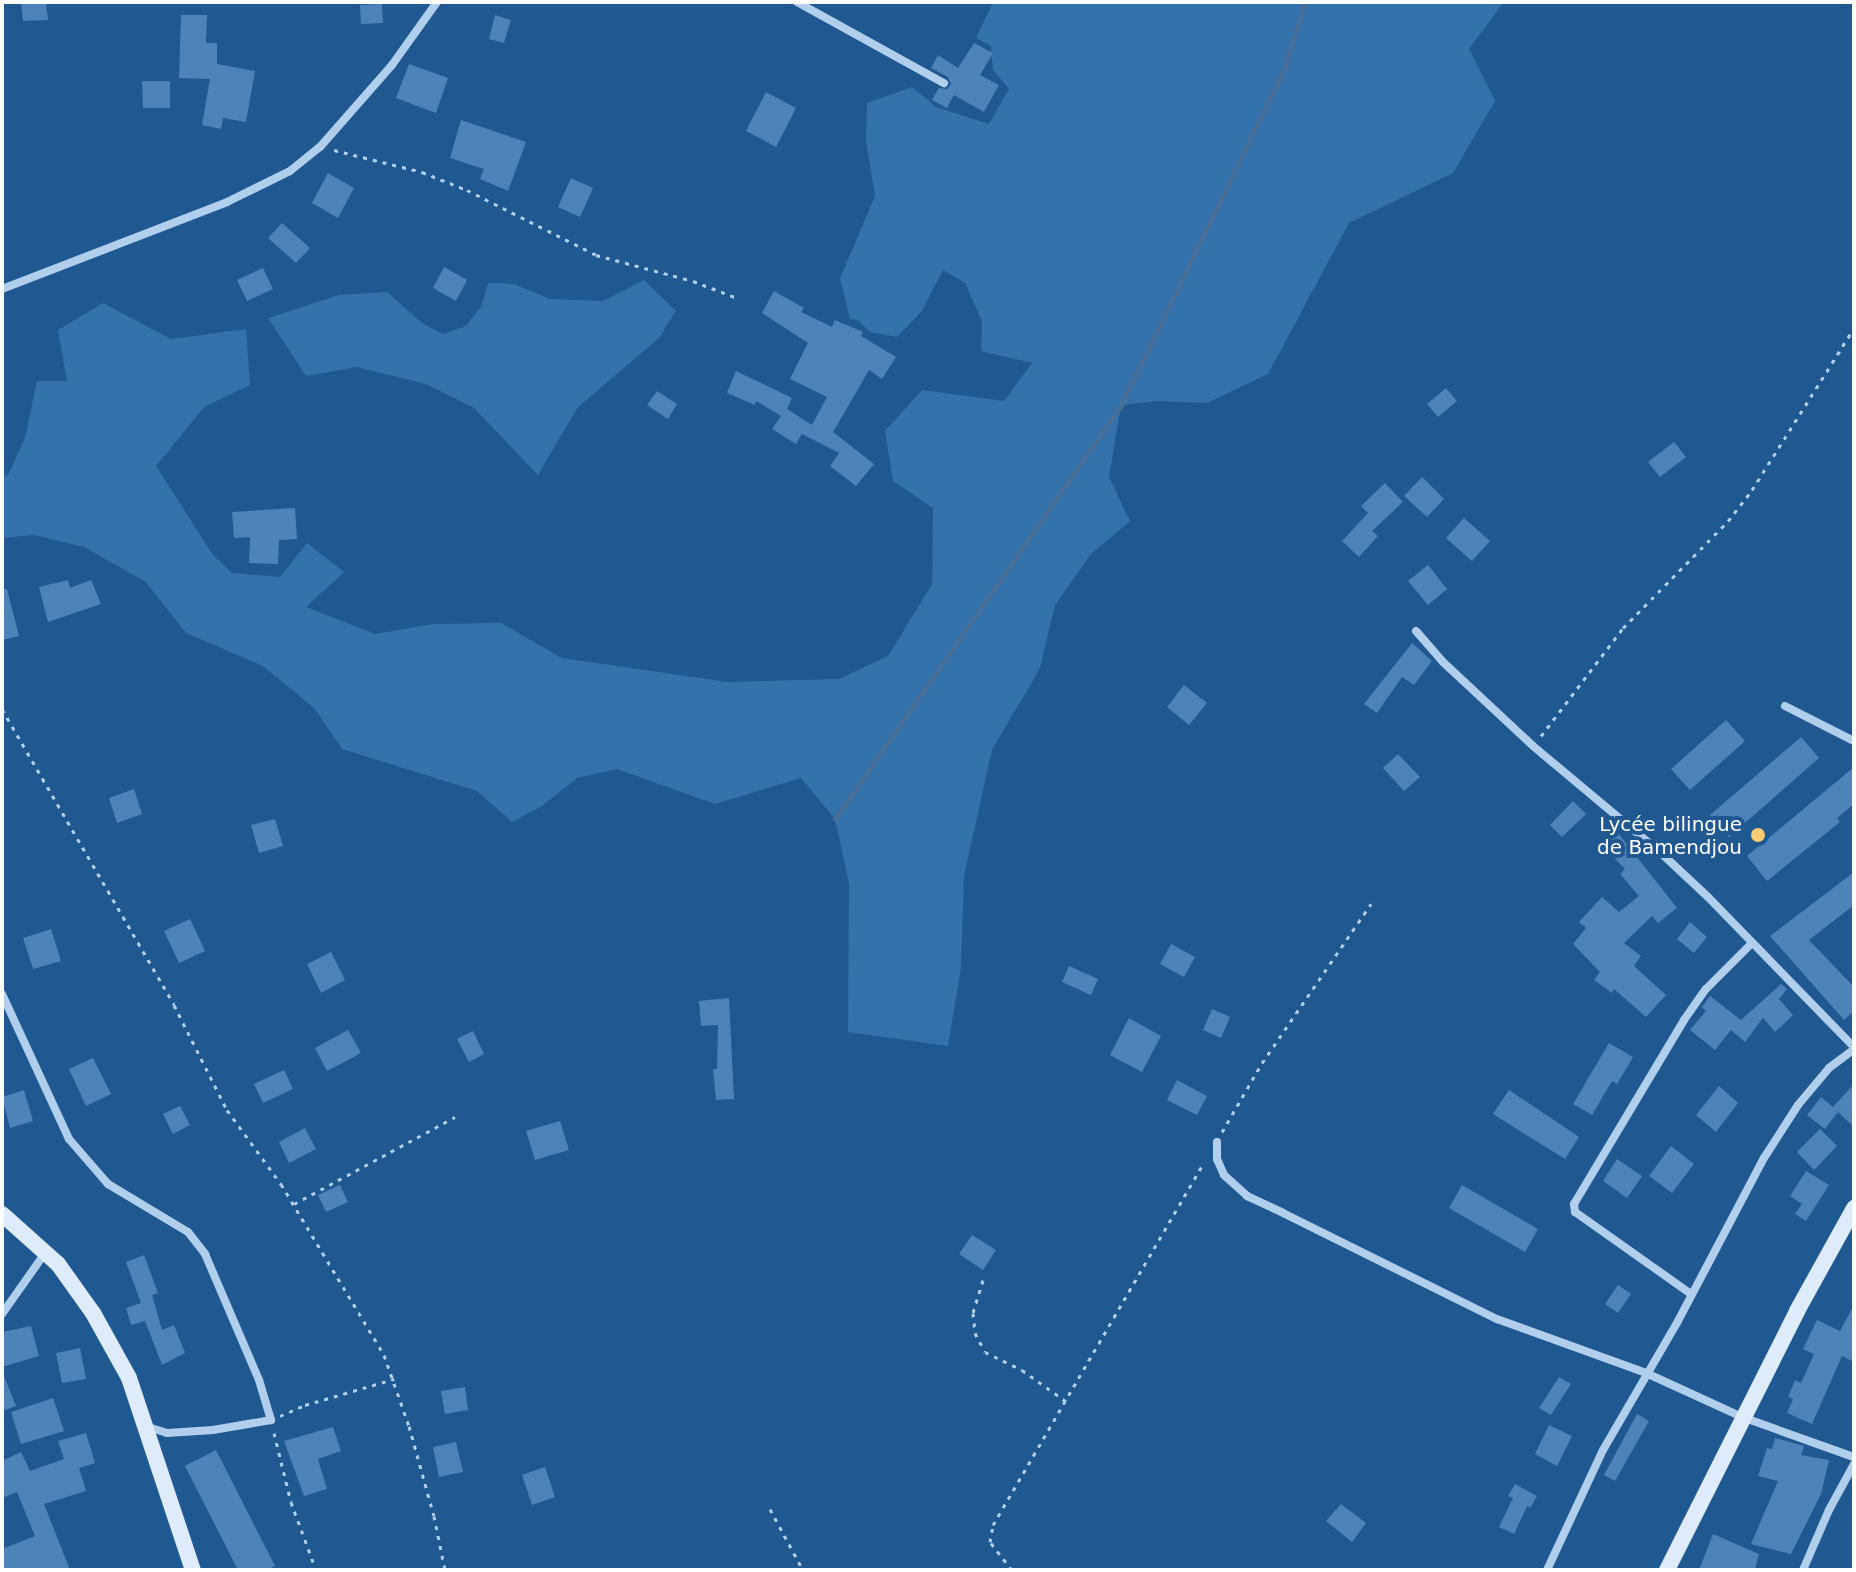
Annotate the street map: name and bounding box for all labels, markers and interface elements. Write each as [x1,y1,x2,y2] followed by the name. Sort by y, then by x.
[1597,812,1742,859] place label: Lycée bilingue de Bamendjou
[1749,826,1767,844] marker: Lycée bilingue de Bamendjou

